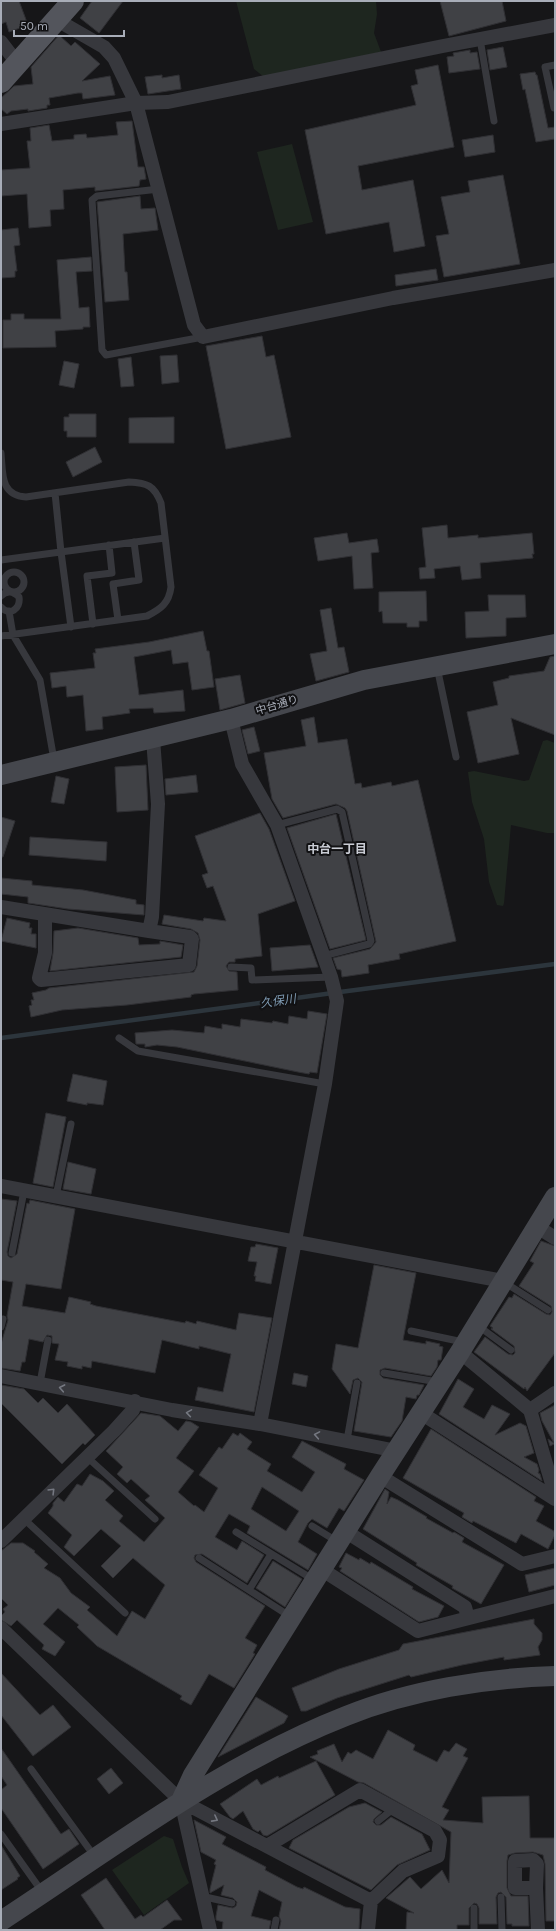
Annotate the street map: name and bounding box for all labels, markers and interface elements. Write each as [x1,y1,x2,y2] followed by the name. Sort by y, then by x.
[14,12,124,38] scale bar
[20,19,48,33] text: 50 m
[254,692,300,718] street label: 中台通り
[307,842,367,856] district label: 中台一丁目
[259,991,299,1010] water label: 久保川
[59,1384,65,1392] one-way arrow
[186,1409,192,1418] one-way arrow
[314,1431,320,1440] one-way arrow
[47,1488,55,1496] one-way arrow
[211,1814,219,1822] one-way arrow

